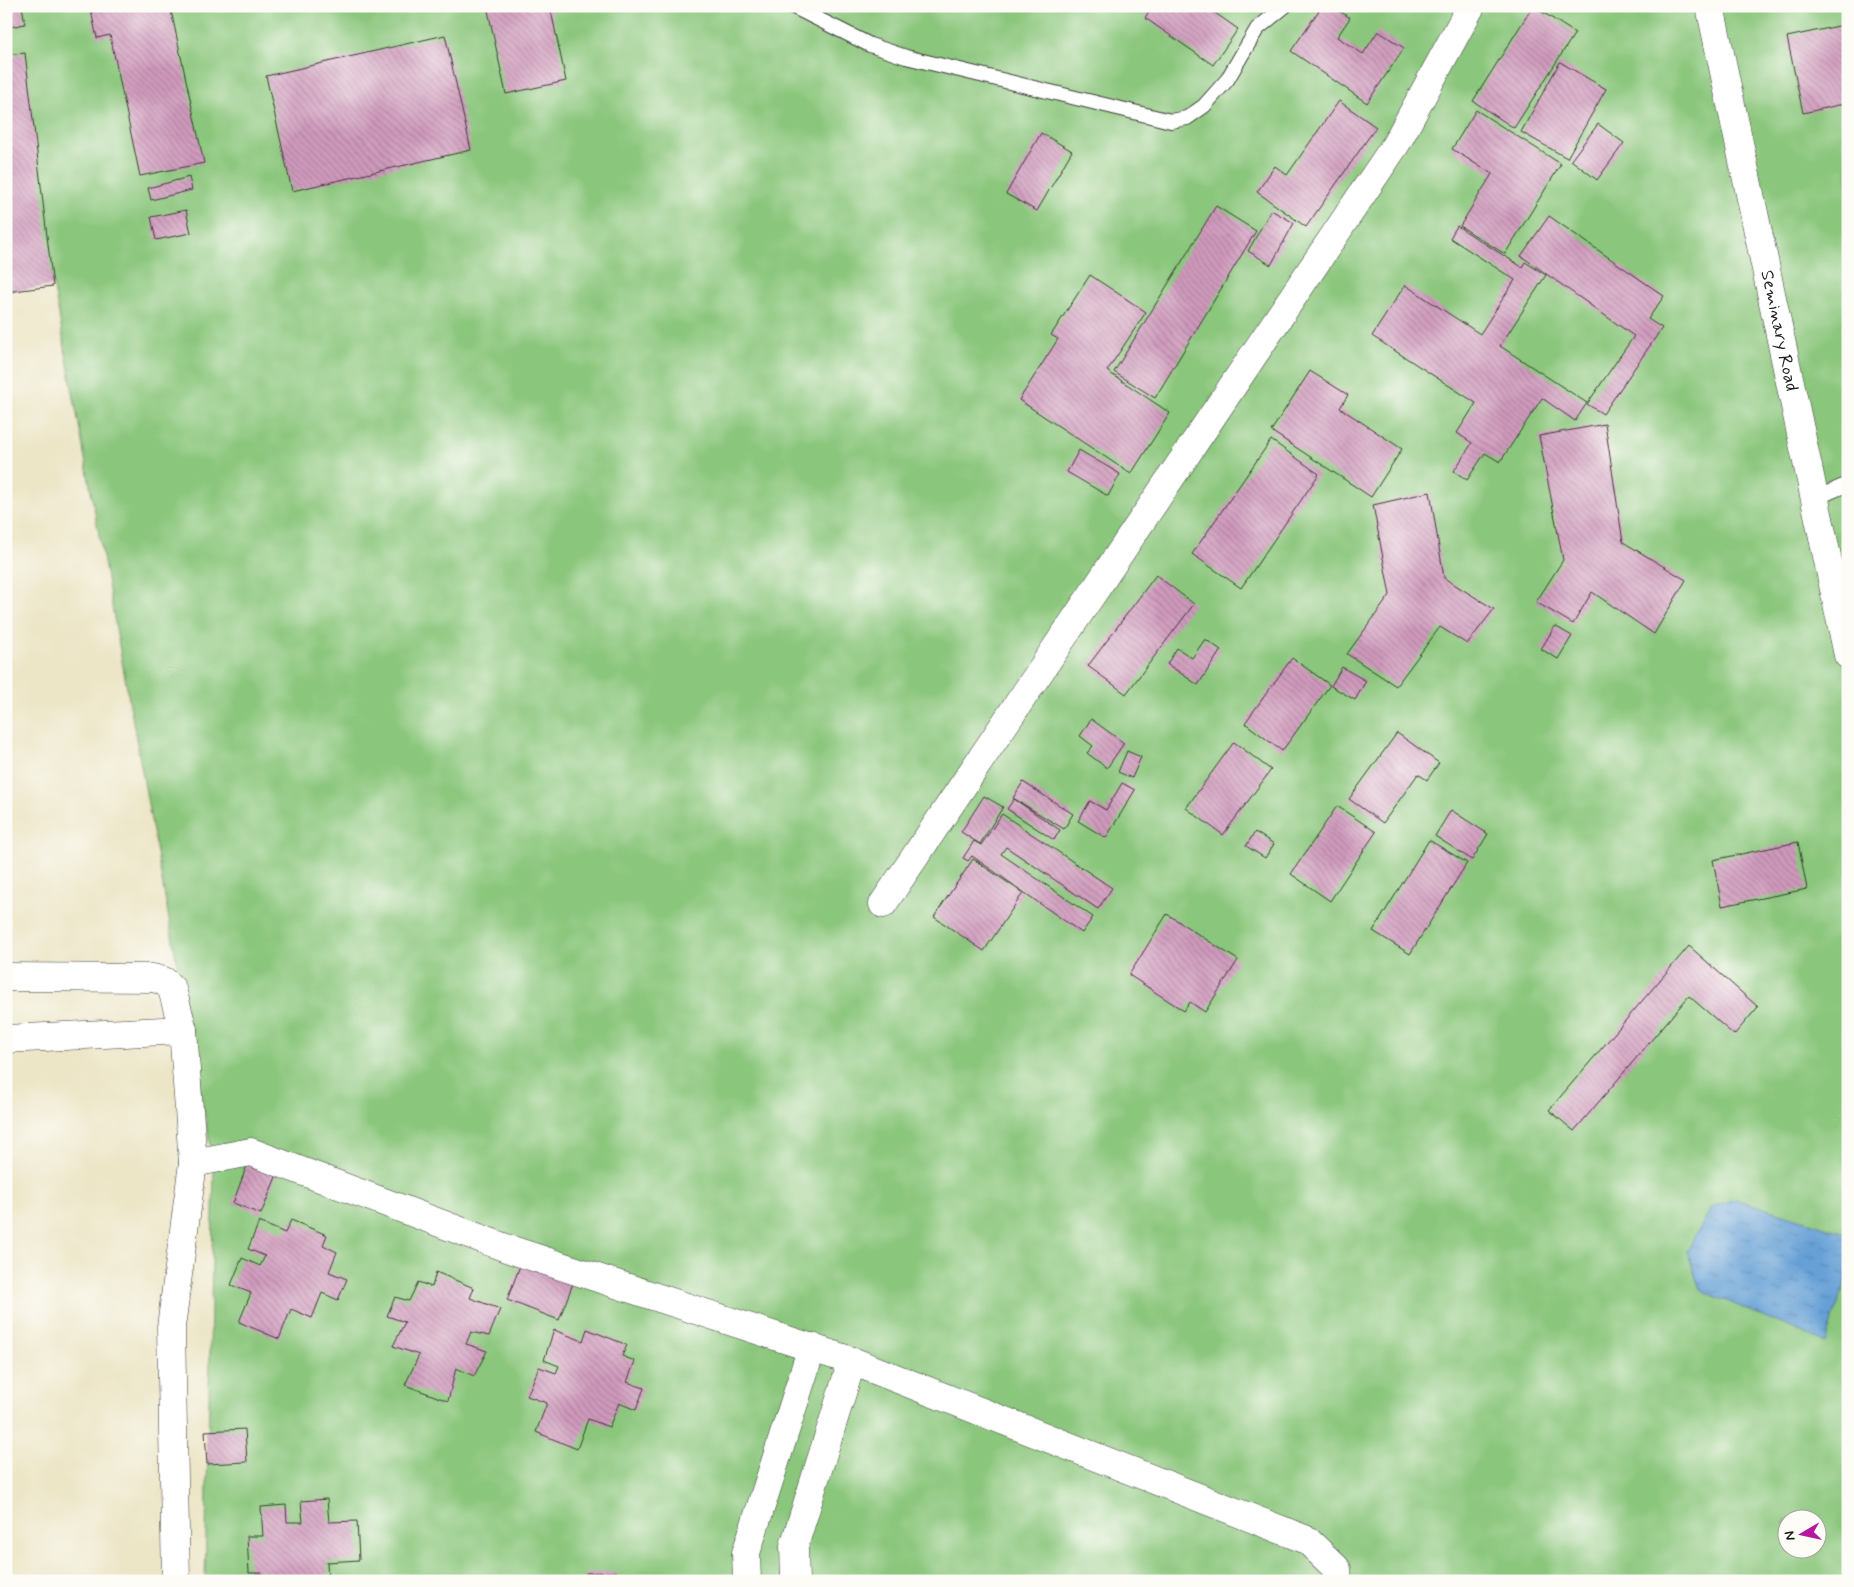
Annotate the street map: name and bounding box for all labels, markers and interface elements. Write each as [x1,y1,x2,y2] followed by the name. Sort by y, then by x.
[1754,268,1804,394] street label: Seminary Road
[1776,1510,1826,1560] north arrow
[1781,1530,1800,1542] text: N

